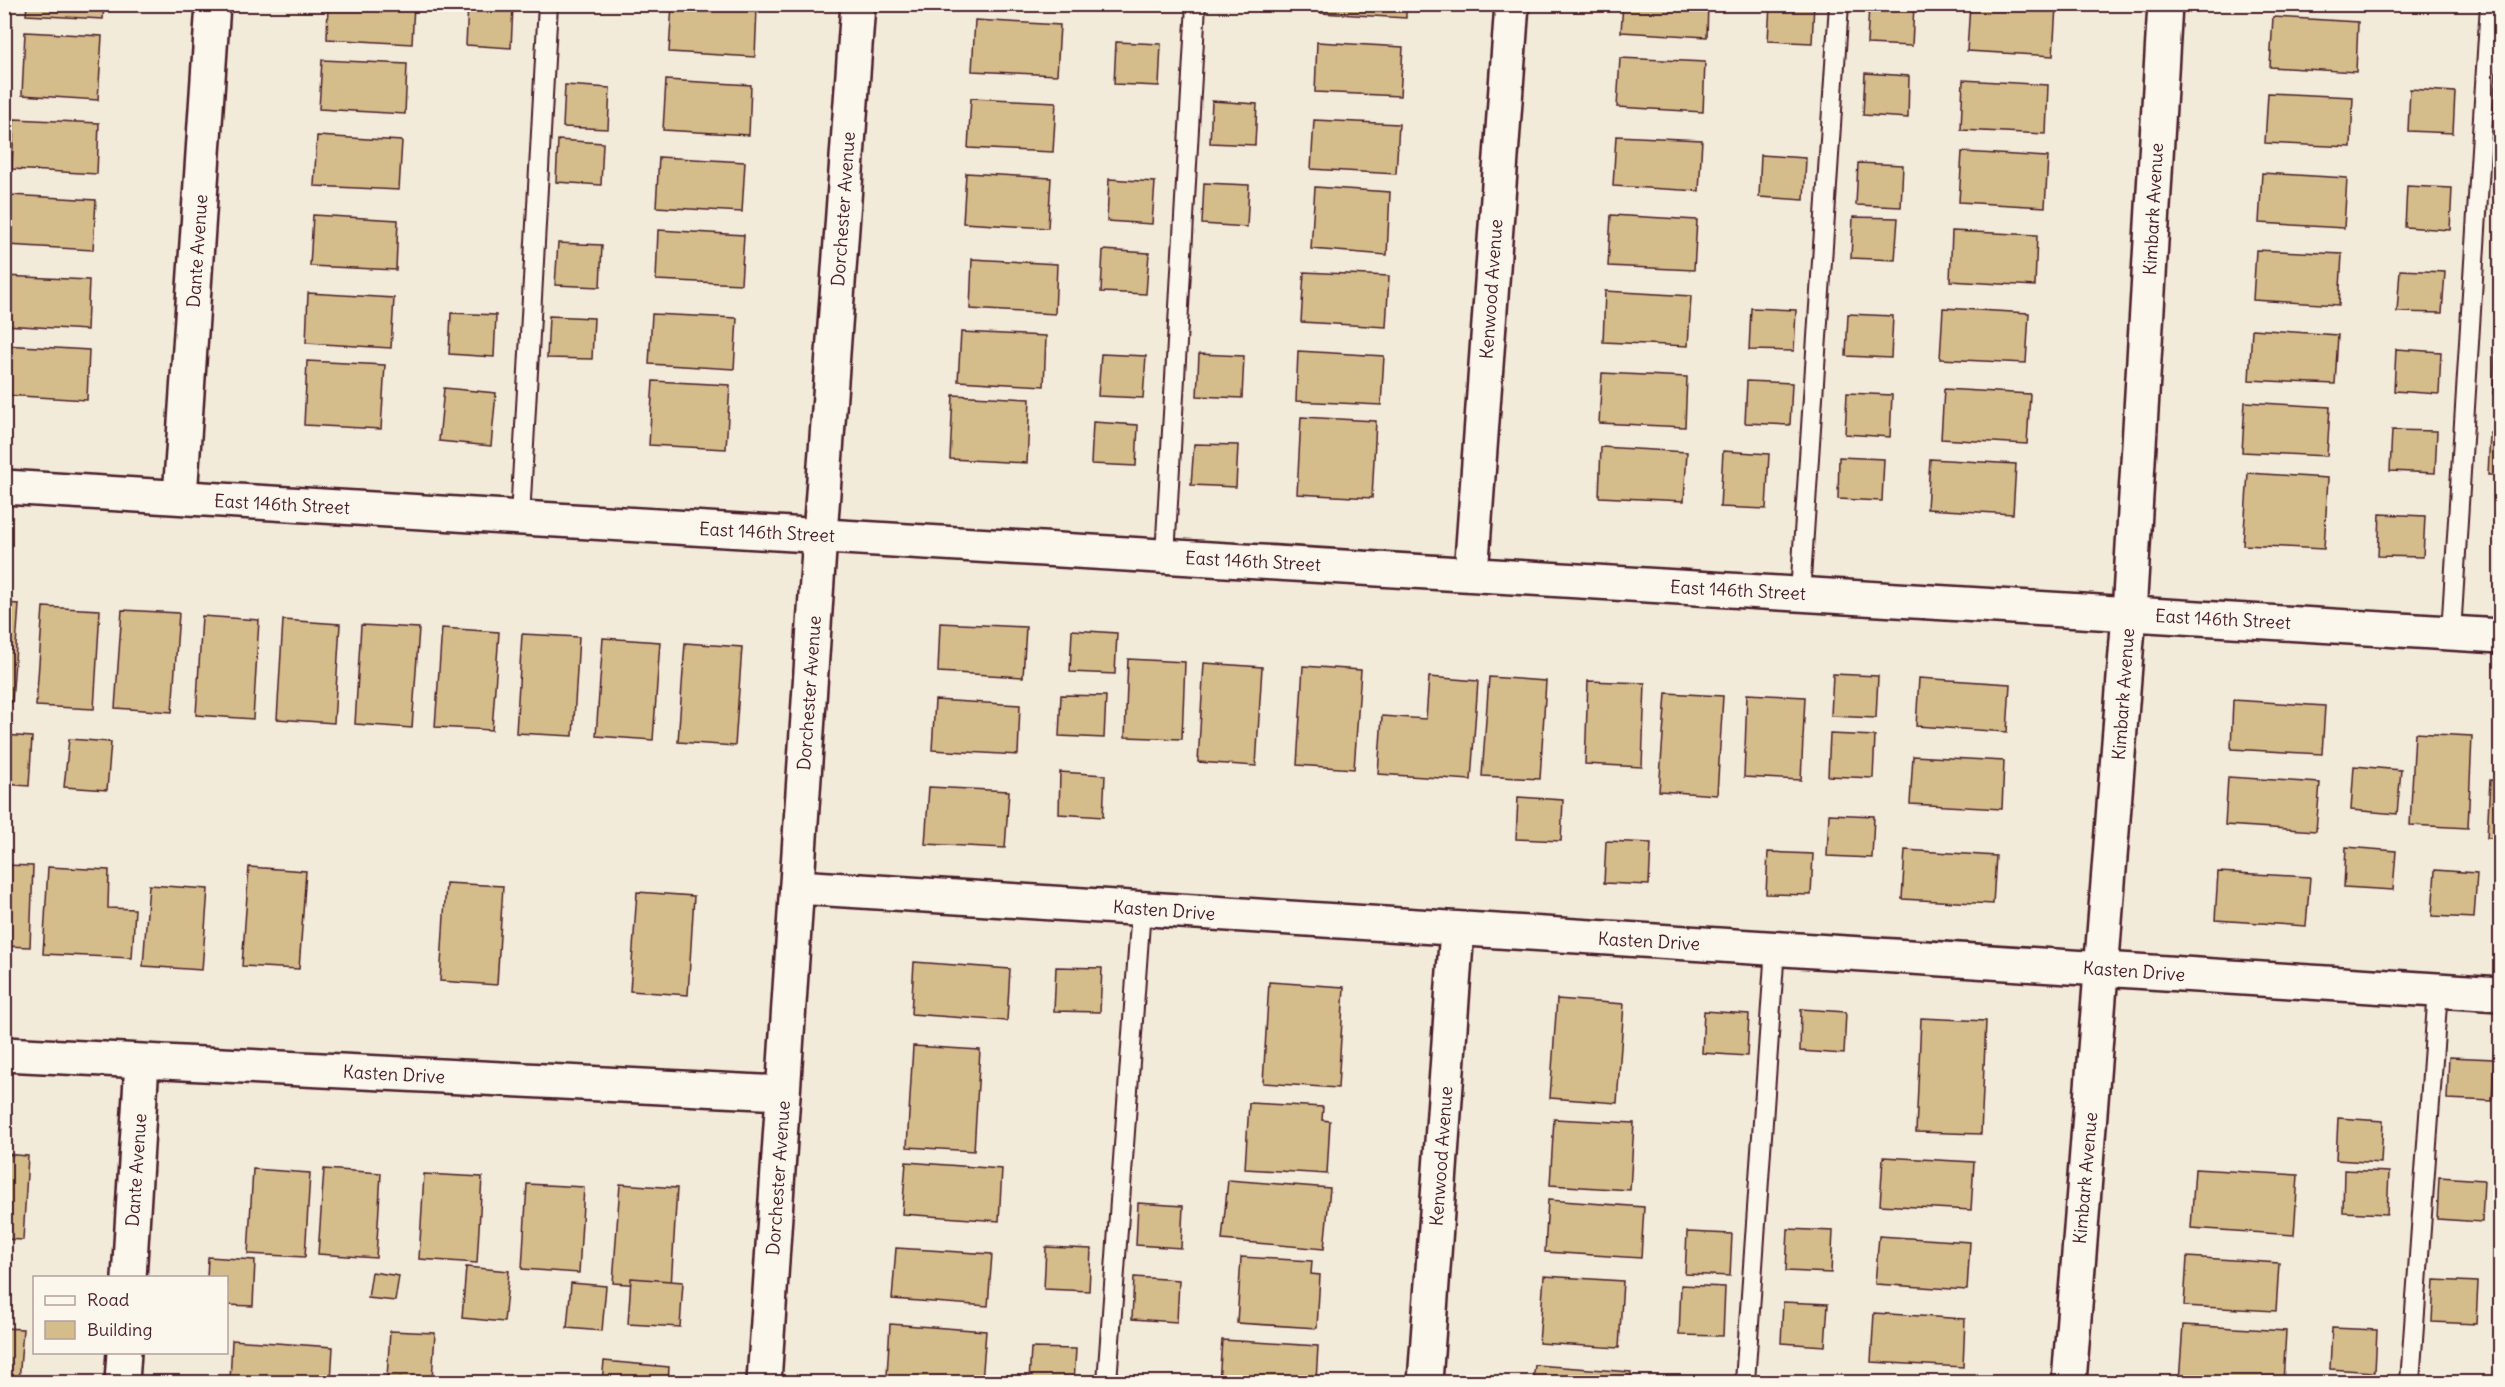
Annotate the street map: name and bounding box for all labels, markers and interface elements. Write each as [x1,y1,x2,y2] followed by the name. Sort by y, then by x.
[826,131,860,287] street label: Dorchester Avenue
[2138,142,2168,276] street label: Kimbark Avenue
[182,194,212,308] street label: Dante Avenue
[1475,218,1507,360] street label: Kenwood Avenue
[214,489,350,519] street label: East 146th Street
[699,517,835,547] street label: East 146th Street
[1185,546,1321,576] street label: East 146th Street
[1670,575,1806,605] street label: East 146th Street
[2155,604,2291,634] street label: East 146th Street
[792,615,826,771] street label: Dorchester Avenue
[2107,627,2139,761] street label: Kimbark Avenue
[1112,895,1216,925] street label: Kasten Drive
[1597,927,1701,955] street label: Kasten Drive
[2082,956,2186,986] street label: Kasten Drive
[342,1060,446,1088] street label: Kasten Drive
[1425,1085,1457,1227] street label: Kenwood Avenue
[761,1100,795,1256] street label: Dorchester Avenue
[2068,1111,2102,1245] street label: Kimbark Avenue
[121,1113,151,1227] street label: Dante Avenue
[33,1276,228,1354] legend
[87,1288,130,1311] text: Road
[87,1318,152,1341] text: Building

